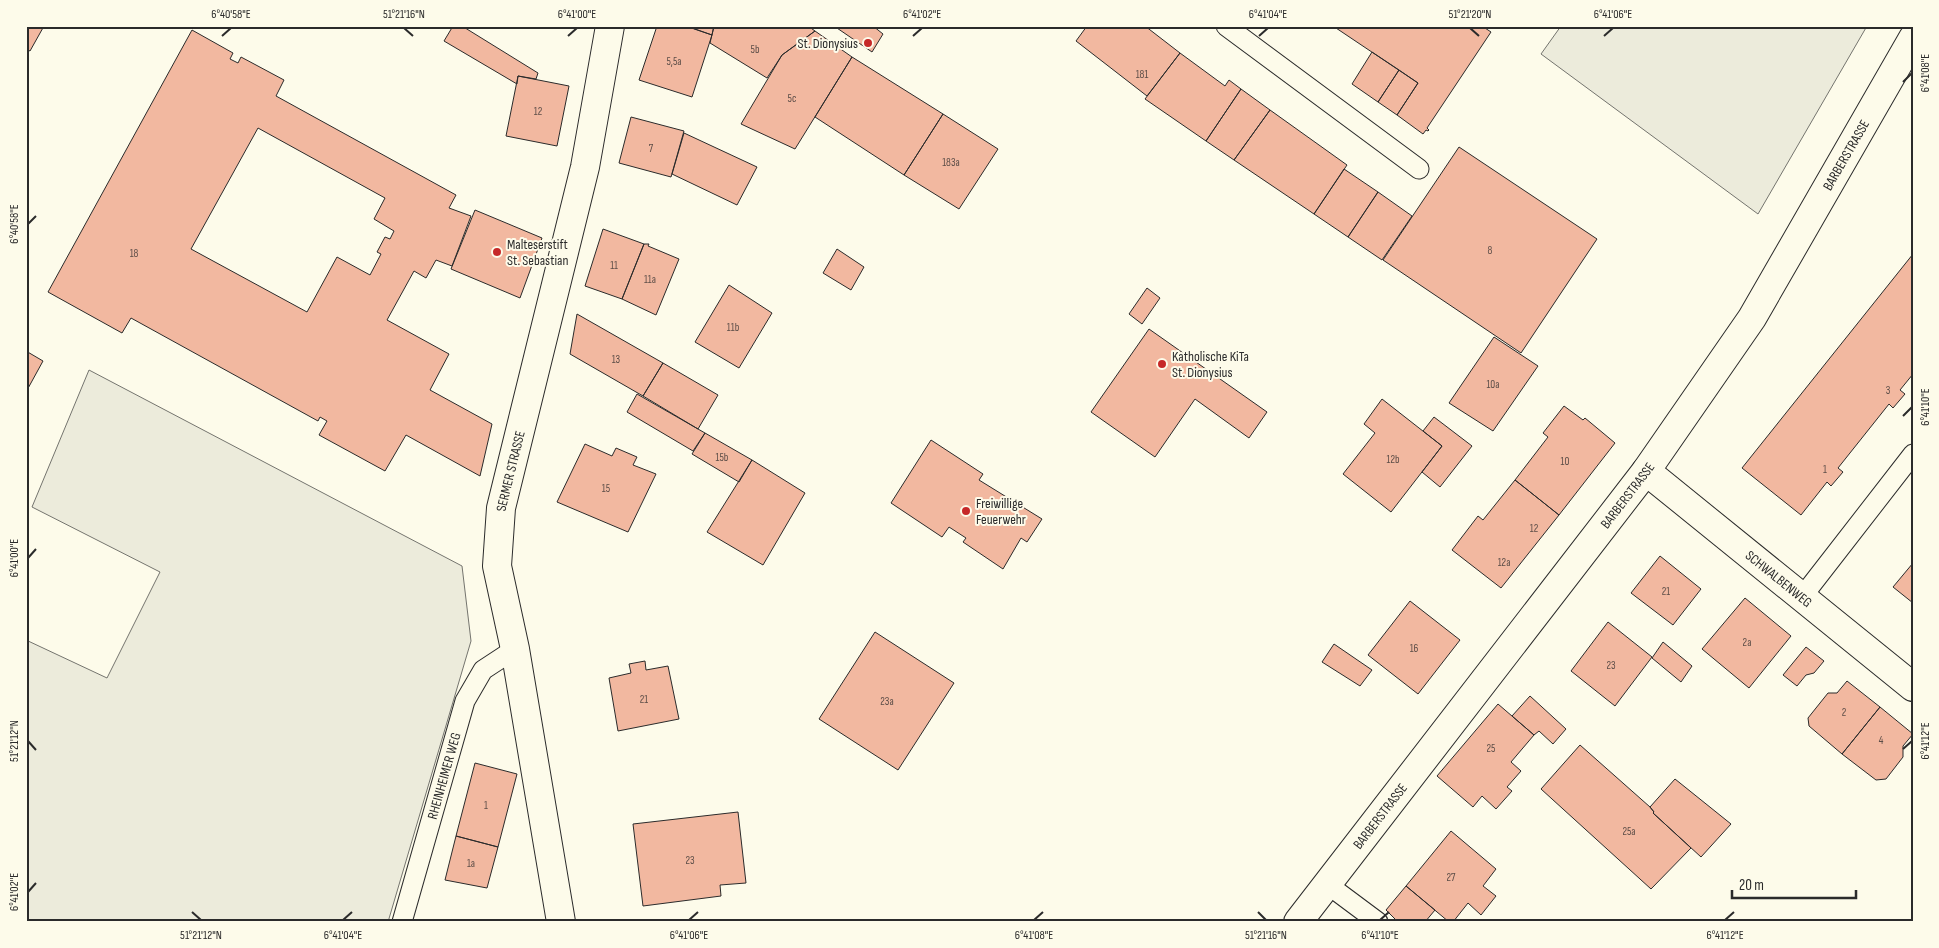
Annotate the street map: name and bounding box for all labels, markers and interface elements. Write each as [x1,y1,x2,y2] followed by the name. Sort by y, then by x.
[211,7,251,22] text: 6°40'58"E
[383,7,425,22] text: 51°21'16"N
[558,7,596,22] text: 6°41'00"E
[903,7,941,22] text: 6°41'02"E
[1249,7,1287,22] text: 6°41'04"E
[1449,7,1491,22] text: 51°21'20"N
[1594,7,1632,22] text: 6°41'06"E
[798,35,858,52] place label: St. Dionysius
[862,37,874,49] marker: St. Dionysius
[751,43,760,56] house number: 5b
[1918,54,1933,92] text: 6°41'08"E
[666,55,682,68] house number: 5,5a
[1136,68,1148,81] house number: 181
[788,92,796,105] house number: 5c
[534,105,543,118] house number: 12
[1819,116,1873,193] street label: BARBERSTRASSE
[649,142,654,155] house number: 7
[942,156,960,169] house number: 183a
[7,204,22,244] text: 6°40'58"E
[507,236,568,269] place label: Malteserstift St. Sebastian
[1488,244,1493,257] house number: 8
[491,246,503,258] marker: Malteserstift St. Sebastian
[130,247,139,260] house number: 18
[610,259,618,272] house number: 11
[644,273,656,286] house number: 11a
[727,321,740,334] house number: 11b
[1172,348,1249,381] place label: Katholische KiTa St. Dionysius
[612,353,621,366] house number: 13
[1156,358,1168,370] marker: Katholische KiTa St. Dionysius
[1487,378,1500,391] house number: 10a
[1886,384,1891,397] house number: 3
[1918,388,1933,426] text: 6°41'10"E
[492,429,528,512] street label: SERMER STRASSE
[716,451,729,464] house number: 15b
[1386,453,1400,466] house number: 12b
[1561,455,1569,468] house number: 10
[1597,459,1658,532] street label: BARBERSTRASSE
[1823,463,1827,476] house number: 1
[602,482,610,495] house number: 15
[976,495,1026,528] place label: Freiwillige Feuerwehr
[960,505,972,517] marker: Freiwillige Feuerwehr
[1530,522,1539,535] house number: 12
[7,539,22,577] text: 6°41'00"E
[1742,547,1816,611] street label: SCHWALBENWEG
[1498,556,1510,569] house number: 12a
[1662,585,1670,598] house number: 21
[1743,636,1751,649] house number: 2a
[1410,642,1419,655] house number: 16
[1606,659,1616,672] house number: 23
[640,693,648,706] house number: 21
[880,695,894,708] house number: 23a
[1842,706,1847,719] house number: 2
[7,720,22,762] text: 51°21'12"N
[1918,722,1933,760] text: 6°41'12"E
[423,730,464,821] street label: RHEINHEIMER WEG
[1879,734,1884,747] house number: 4
[1487,742,1495,755] house number: 25
[1349,779,1411,852] street label: BARBERSTRASSE
[484,799,488,812] house number: 1
[1622,825,1636,838] house number: 25a
[685,854,695,867] house number: 23
[467,857,475,870] house number: 1a
[1732,868,1855,900] scale bar
[1447,871,1456,884] house number: 27
[7,873,22,911] text: 6°41'02"E
[1739,876,1764,895] text: 20 m
[180,928,222,943] text: 51°21'12"N
[324,928,362,943] text: 6°41'04"E
[670,928,708,943] text: 6°41'06"E
[1015,928,1053,943] text: 6°41'08"E
[1245,928,1287,943] text: 51°21'16"N
[1361,928,1399,943] text: 6°41'10"E
[1706,928,1744,943] text: 6°41'12"E

